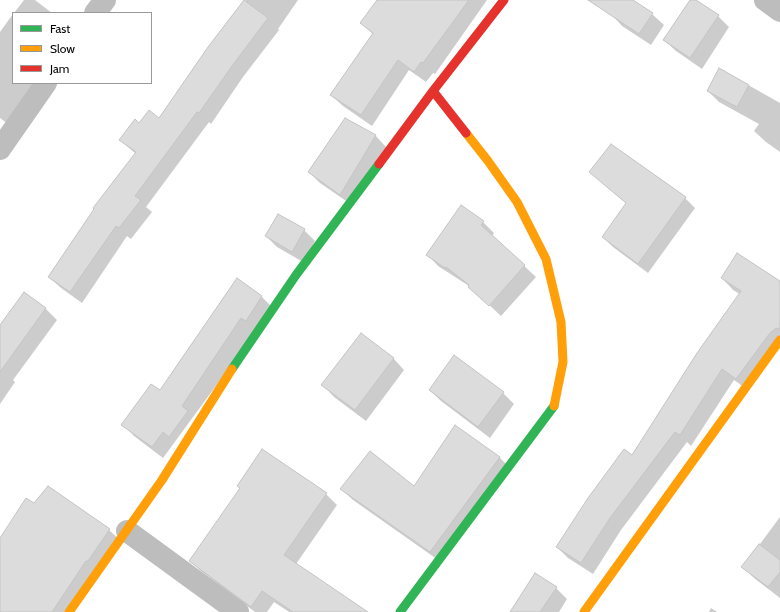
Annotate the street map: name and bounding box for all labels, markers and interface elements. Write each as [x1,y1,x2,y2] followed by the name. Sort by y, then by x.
[12,12,152,84] legend
[50,21,70,36] text: Fast
[50,41,75,56] text: Slow
[50,61,69,76] text: Jam

